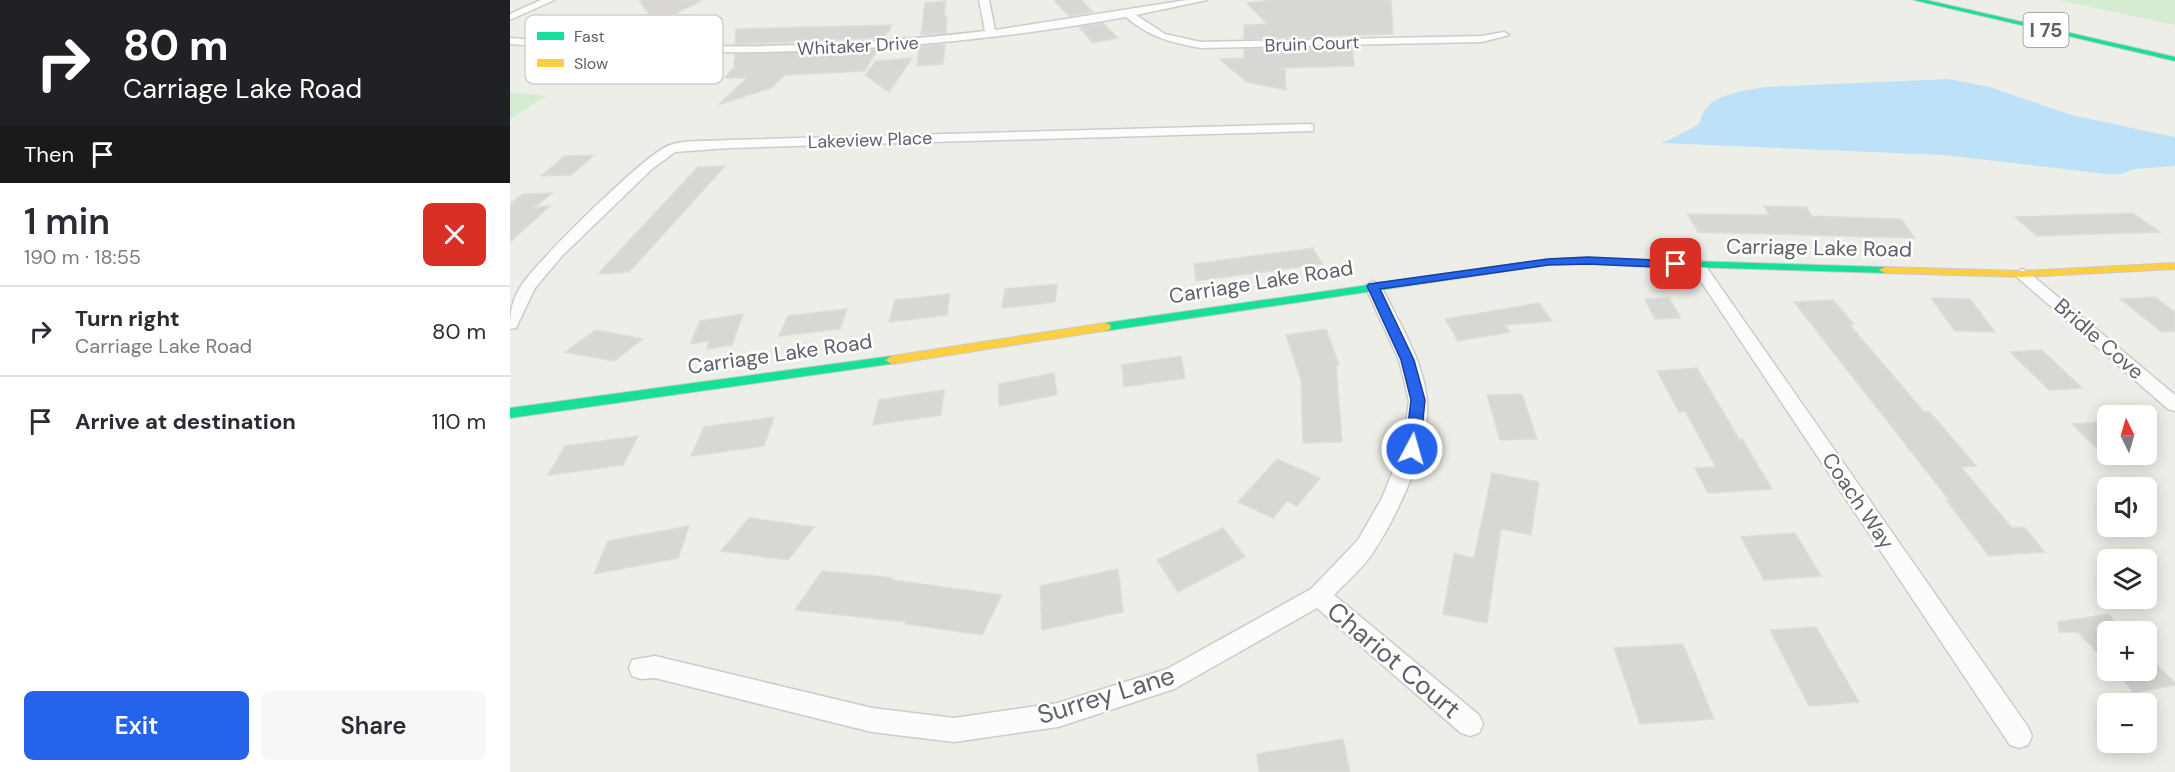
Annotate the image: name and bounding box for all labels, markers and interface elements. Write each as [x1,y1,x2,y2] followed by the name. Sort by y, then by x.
[2024,13,2068,47] road number: I 75
[525,15,723,84] legend
[123,18,229,73] text: 80 m
[24,24,102,102] icon: right
[574,26,605,47] text: Fast
[1264,30,1360,58] street label: Bruin Court
[797,31,919,61] street label: Whitaker Drive
[574,53,608,74] text: Slow
[123,71,362,106] text: Carriage Lake Road
[807,126,933,154] street label: Lakeview Place
[86,138,119,171] icon: arrive
[24,140,74,169] text: Then
[24,198,110,245] text: 1 min
[423,203,486,266] button: close
[1726,232,1912,264] street label: Carriage Lake Road
[1650,238,1701,289] pin
[24,244,141,270] text: 190 m · 18:55
[1659,247,1692,280] icon: arrive
[1167,254,1355,310] street label: Carriage Lake Road
[2048,292,2150,386] street label: Bridle Cove
[75,304,180,333] text: Turn right
[24,315,57,348] icon: right
[432,317,486,346] text: 80 m
[686,327,874,381] street label: Carriage Lake Road
[75,333,252,359] text: Carriage Lake Road
[24,405,57,438] icon: arrive
[2097,405,2157,465] north arrow
[2097,405,2157,753] map controls
[75,407,296,436] text: Arrive at destination
[432,407,486,436] text: 110 m
[1380,417,1444,481] position arrow
[1815,447,1901,555] street label: Coach Way
[2097,477,2157,537] button: sound
[2097,549,2157,609] button: layers
[1320,594,1468,726] street label: Chariot Court
[2097,621,2157,681] button: +
[1033,658,1179,732] street label: Surrey Lane
[24,691,249,760] button: Exit
[261,691,486,760] button: Share
[2097,693,2157,753] button: −

